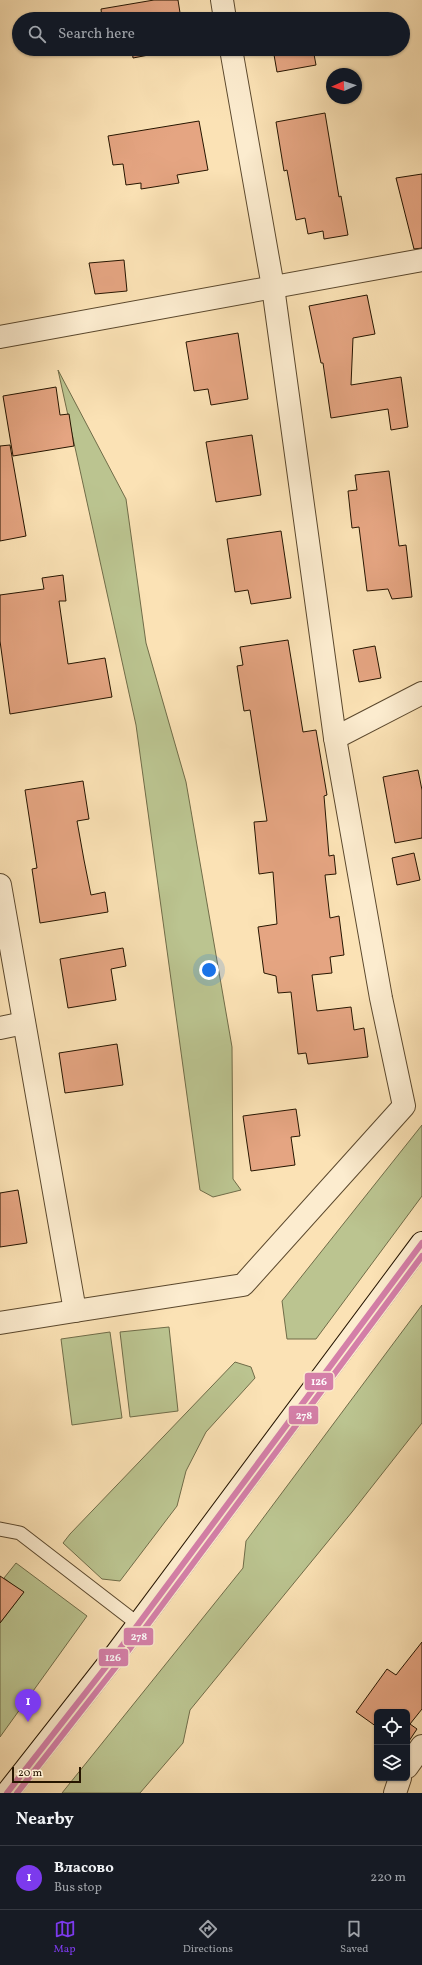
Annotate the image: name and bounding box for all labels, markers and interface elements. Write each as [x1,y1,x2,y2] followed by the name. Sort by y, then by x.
[12,12,410,56] search box
[26,23,48,45] icon: search
[58,24,135,45] text: Search here
[326,68,362,104] north arrow
[199,960,219,980] your location
[304,1372,334,1391] line badge: 126
[311,1375,327,1390] text: 126
[288,1405,319,1425] line badge: 278
[296,1409,312,1424] text: 278
[123,1627,154,1646] line badge: 278
[131,1630,147,1645] text: 278
[98,1648,129,1667] line badge: 126
[105,1651,121,1666] text: 126
[15,1689,41,1722] pin: 1
[374,1709,410,1781] map controls
[374,1709,410,1745] button: locate
[374,1745,410,1781] button: layers
[12,1765,81,1784] scale bar
[18,1766,42,1781] text: 20 m
[16,1808,74,1831] text: Nearby
[54,1858,114,1879] text: Власово
[26,1869,32,1887] text: 1
[370,1869,406,1887] text: 220 m
[54,1879,102,1897] text: Bus stop
[54,1918,76,1957] tab: Map
[183,1918,233,1957] tab: Directions
[340,1918,368,1957] tab: Saved

